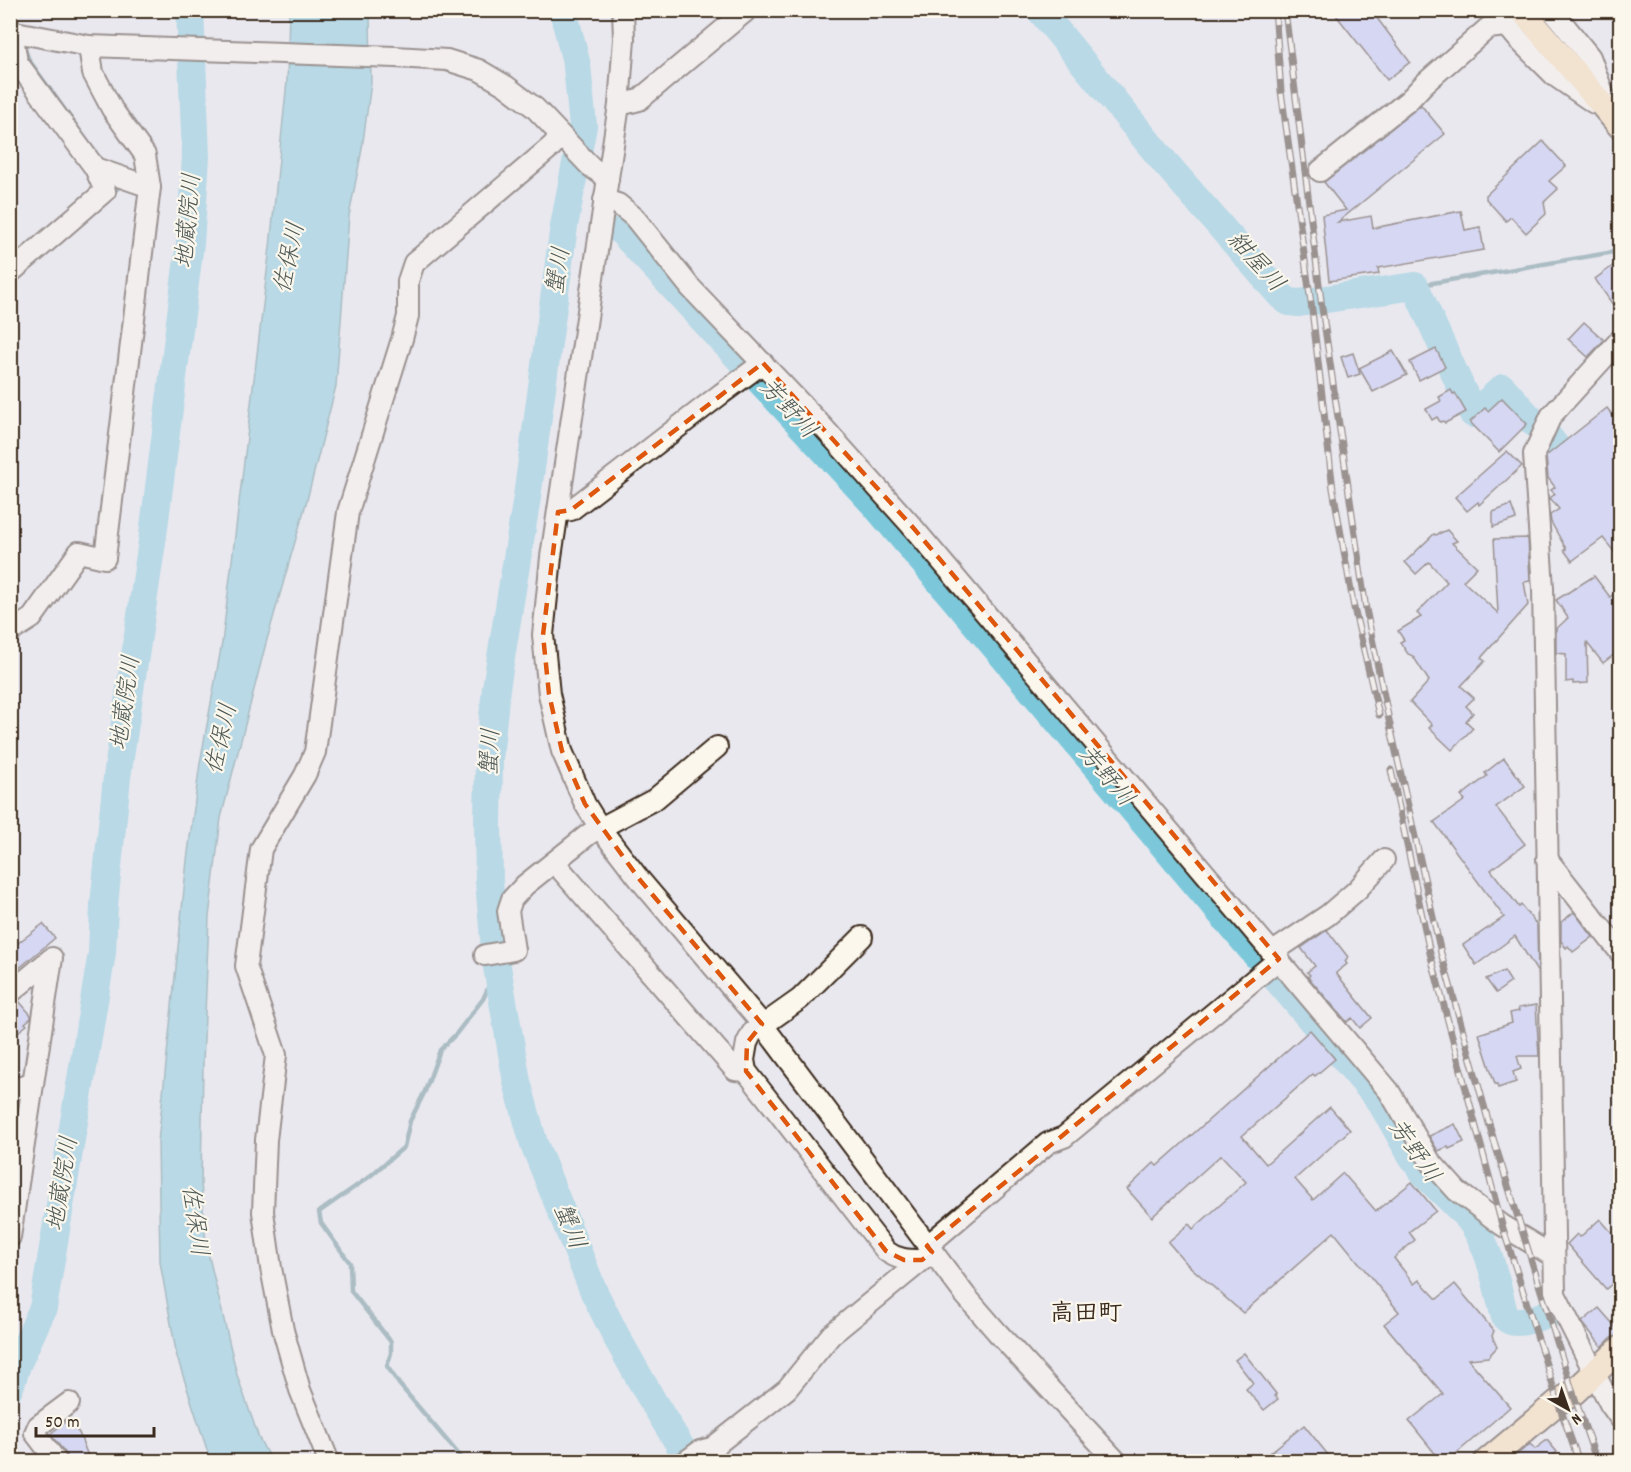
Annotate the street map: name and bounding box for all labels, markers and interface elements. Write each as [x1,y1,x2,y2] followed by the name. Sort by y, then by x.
[169,172,211,270] water label: 地蔵院川
[267,219,315,297] water label: 佐保川
[1218,225,1292,301] water label: 紺屋川
[539,245,581,297] water label: 蟹川
[750,372,824,448] water label: 芳野川
[103,653,151,753] water label: 地蔵院川
[198,700,248,778] water label: 佐保川
[474,727,510,777] water label: 蟹川
[1069,738,1141,816] water label: 芳野川
[1378,1113,1448,1191] water label: 芳野川
[40,1134,88,1234] water label: 地蔵院川
[171,1183,215,1259] water label: 佐保川
[543,1198,593,1256] water label: 蟹川
[1050,1298,1122,1332] district label: 高田町
[1538,1379,1598,1439] north arrow
[36,1400,154,1438] scale bar
[1566,1407,1586,1430] text: N
[45,1411,80,1436] text: 50 m

